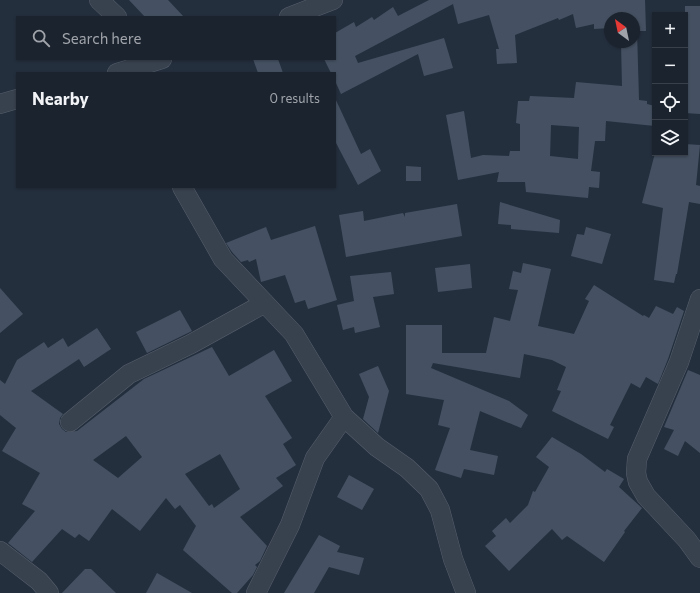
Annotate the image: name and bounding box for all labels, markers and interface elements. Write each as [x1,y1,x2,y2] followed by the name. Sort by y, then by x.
[604,12,640,48] north arrow
[652,12,688,156] map controls
[652,12,688,48] button: +
[16,16,336,60] search box
[30,27,52,49] icon: search
[62,29,141,47] text: Search here
[652,48,688,84] button: −
[652,84,688,120] button: locate
[32,88,89,109] text: Nearby
[269,90,320,106] text: 0 results
[652,120,688,156] button: layers

